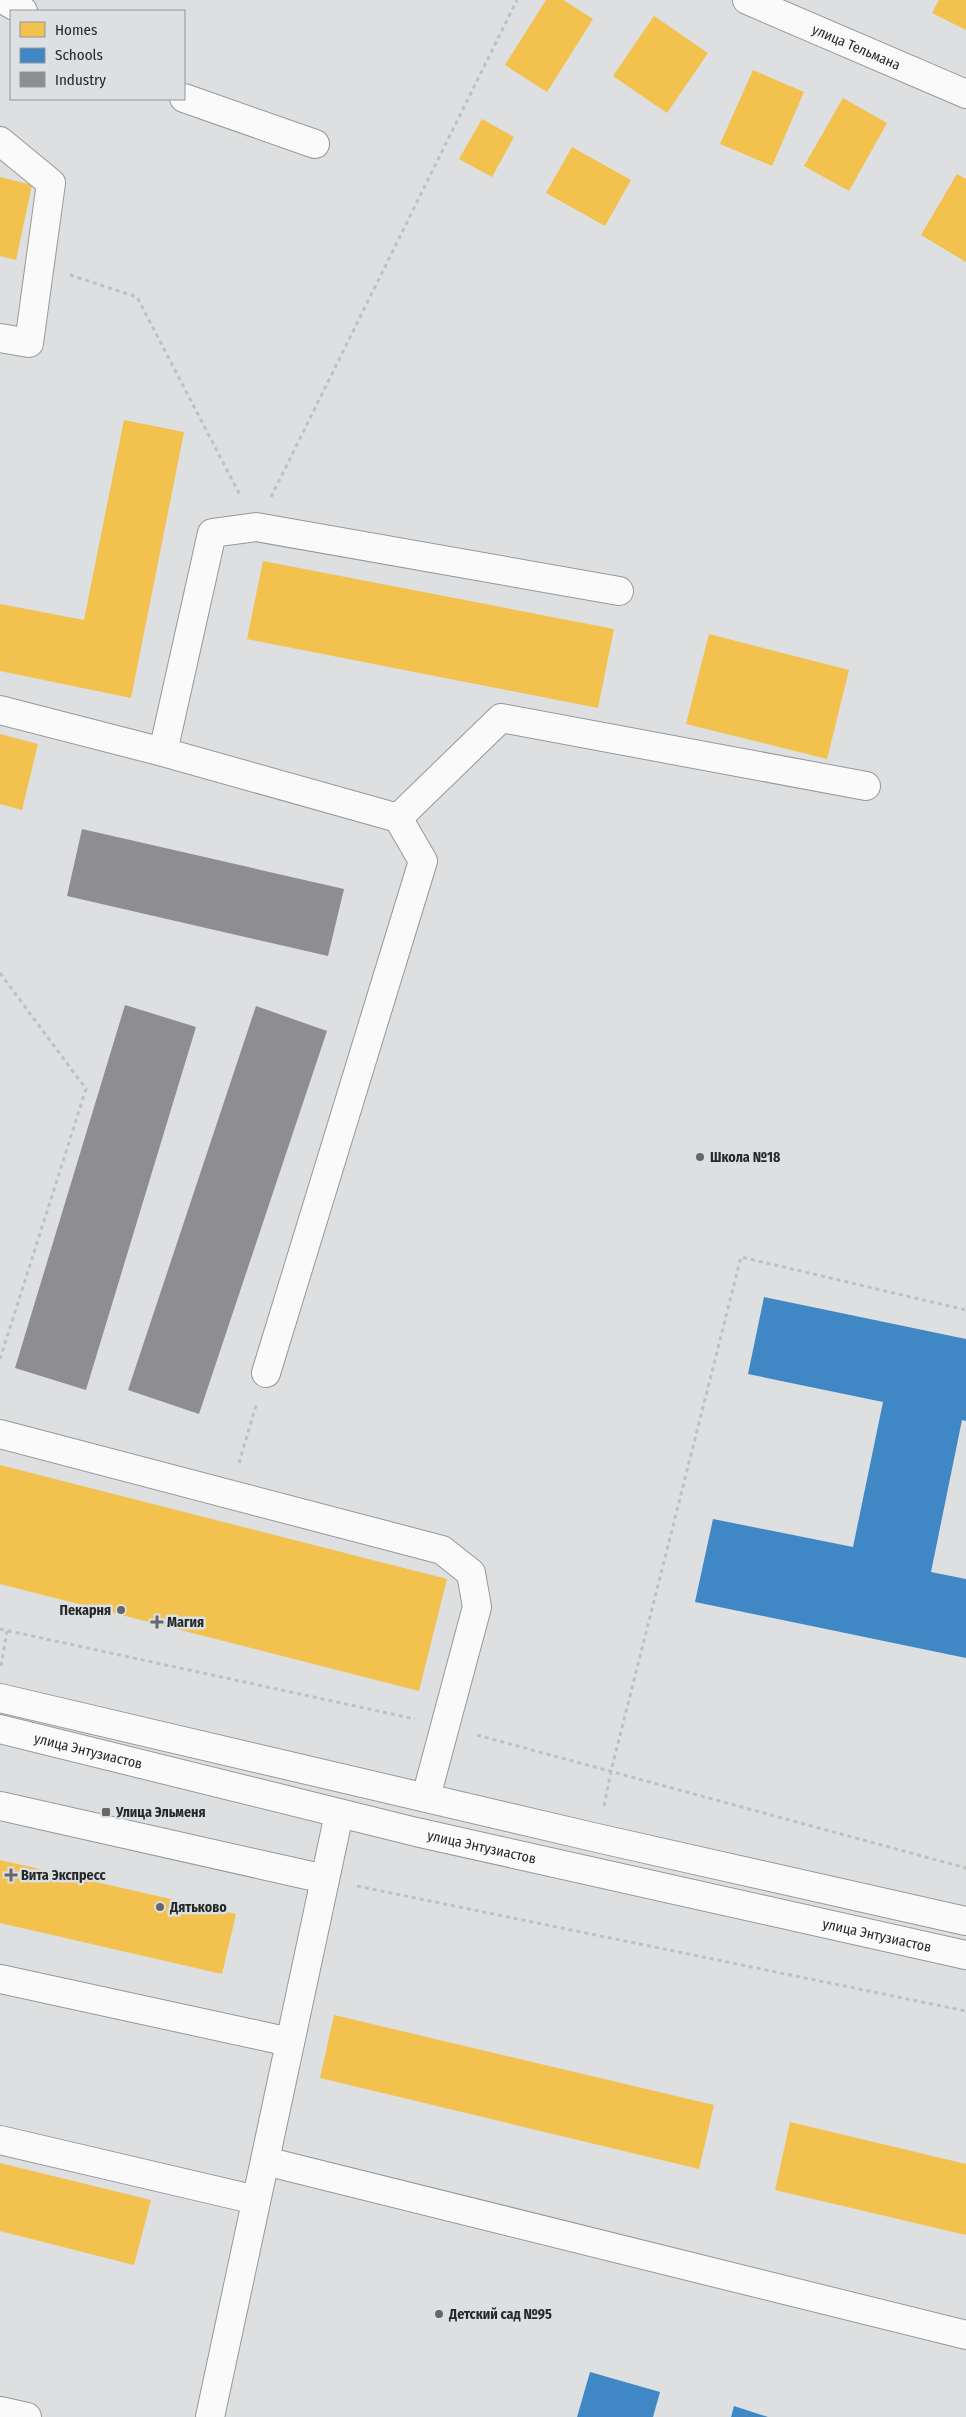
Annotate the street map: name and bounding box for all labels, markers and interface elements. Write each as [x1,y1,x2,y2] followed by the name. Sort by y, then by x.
[10,10,185,100] legend
[55,21,97,39] text: Homes
[810,21,903,73] street label: улица Тельмана
[55,46,103,64] text: Schools
[55,71,106,89] text: Industry
[710,1149,781,1166] place label: Школа №18
[694,1151,706,1163] marker: Школа №18
[60,1602,111,1619] place label: Пекарня
[115,1604,127,1616] marker: Пекарня
[167,1614,204,1631] place label: Магия
[151,1616,163,1628] marker: Магия
[32,1729,144,1772] street label: улица Энтузиастов
[115,1804,206,1821] place label: Улица Эльменя
[100,1806,112,1818] marker: Улица Эльменя
[426,1826,538,1867] street label: улица Энтузиастов
[21,1867,106,1884] place label: Вита Экспресс
[5,1869,17,1881] marker: Вита Экспресс
[169,1899,227,1916] place label: Дятьково
[154,1901,166,1913] marker: Дятьково
[821,1915,933,1956] street label: улица Энтузиастов
[448,2306,552,2323] place label: Детский сад №95
[433,2308,445,2320] marker: Детский сад №95

